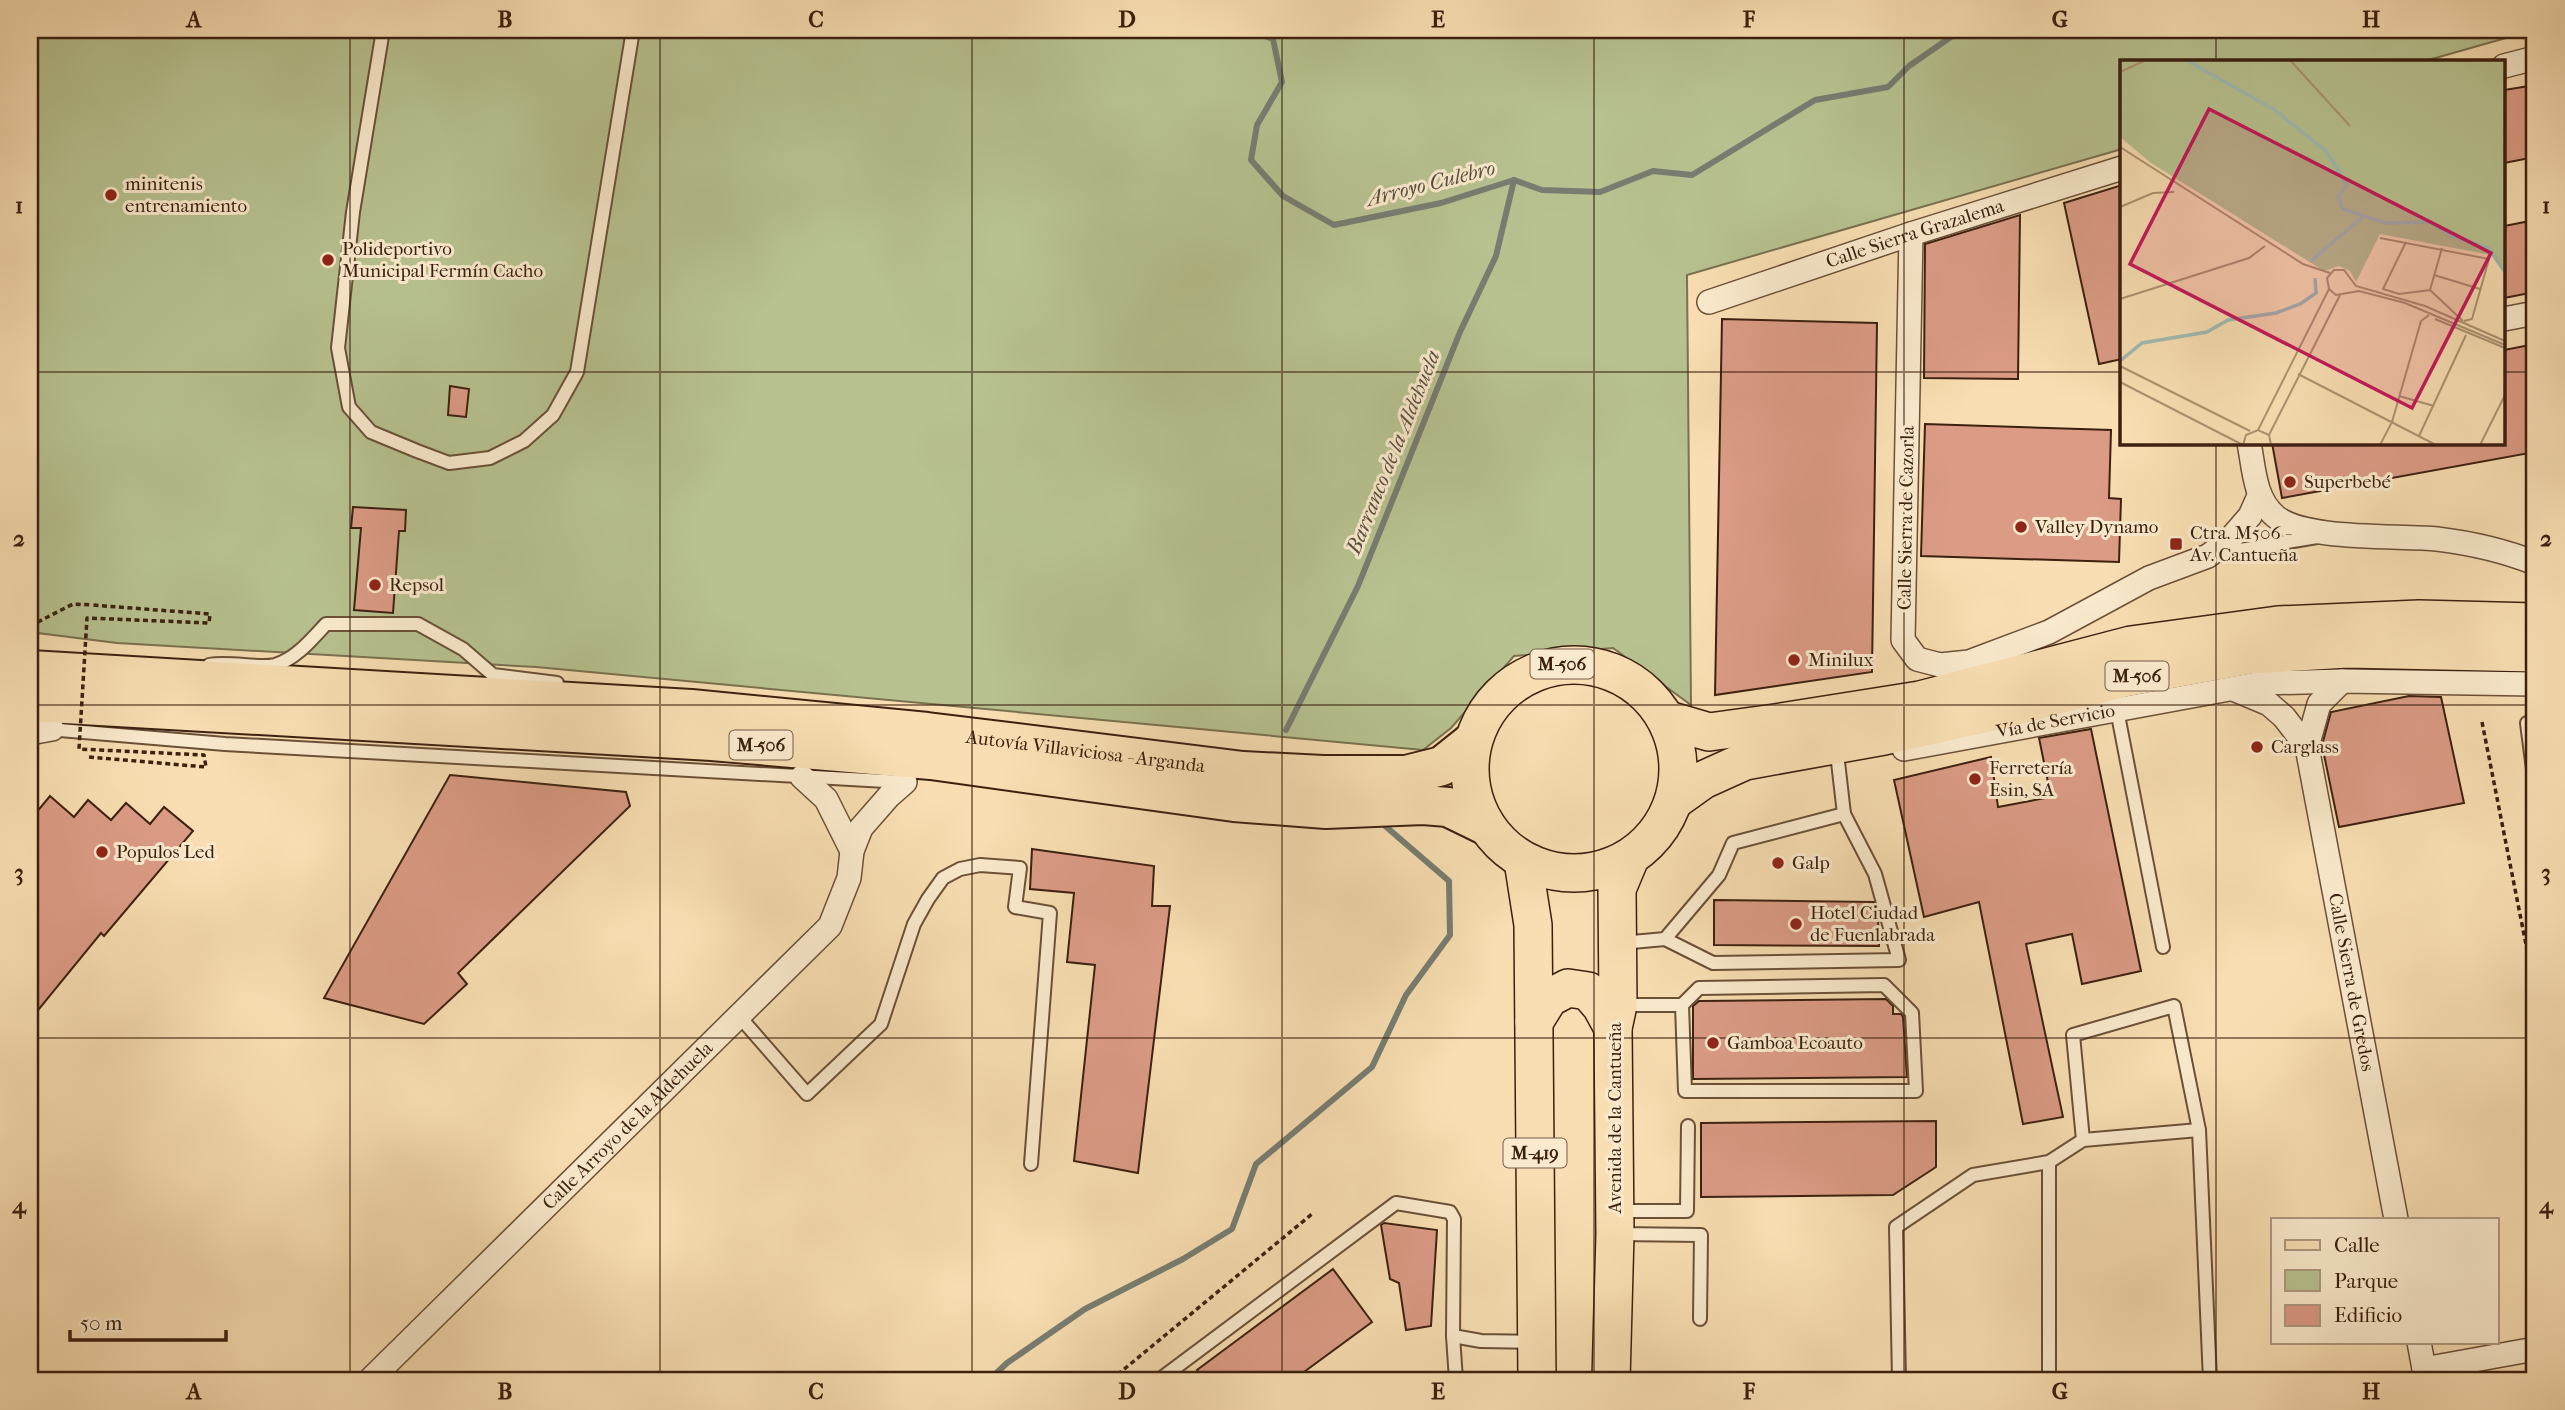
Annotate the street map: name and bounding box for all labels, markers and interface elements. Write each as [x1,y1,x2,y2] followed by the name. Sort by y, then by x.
[185,6,203,33] text: A
[498,6,513,33] text: B
[808,6,824,33] text: C
[1118,6,1136,33] text: D
[1431,6,1445,33] text: E
[1742,6,1756,33] text: F
[2052,6,2068,33] text: G
[2362,6,2380,33] text: H
[2120,60,2506,444] inset map
[1361,155,1498,211] water label: Arroyo Culebro
[125,173,248,217] place label: minitenis entrenamiento
[103,187,119,203] marker: minitenis entrenamiento
[15,192,23,219] text: 1
[2542,192,2550,219] text: 1
[1823,195,2007,273] street label: Calle Sierra Grazalema
[342,238,543,282] place label: Polideportivo Municipal Fermín Cacho
[320,252,336,268] marker: Polideportivo Municipal Fermín Cacho
[1341,347,1445,558] water label: Barranco de la Aldehuela
[1893,425,1919,610] street label: Calle Sierra de Cazorla
[2304,471,2391,493] place label: Superbebé
[2282,474,2298,490] marker: Superbebé
[2034,516,2159,538] place label: Valley Dynamo
[2013,519,2029,535] marker: Valley Dynamo
[2189,522,2298,566] place label: Ctra. M506 - Av. Cantueña
[13,525,25,552] text: 2
[2540,525,2552,552] text: 2
[2168,536,2184,552] marker: Ctra. M506 - Av. Cantueña
[389,574,444,596] place label: Repsol
[367,577,383,593] marker: Repsol
[1808,649,1874,671] place label: Minilux
[1530,650,1594,678] road number: M-506
[1786,652,1802,668] marker: Minilux
[2106,662,2168,690] road number: M-506
[1993,699,2117,743] street label: Vía de Servicio
[964,726,1207,777] street label: Autovía Villaviciosa - Arganda
[730,730,792,760] road number: M-506
[2271,736,2339,758] place label: Carglass
[2249,739,2265,755] marker: Carglass
[1989,757,2073,801] place label: Ferretería Esin, SA
[1967,771,1983,787] marker: Ferretería Esin, SA
[116,841,215,863] place label: Populos Led
[94,844,110,860] marker: Populos Led
[1792,852,1830,874] place label: Galp
[1770,855,1786,871] marker: Galp
[14,859,24,886] text: 3
[2541,859,2551,886] text: 3
[2324,891,2379,1073] street label: Calle Sierra de Gredos
[1810,902,1935,946] place label: Hotel Ciudad de Fuenlabrada
[1788,916,1804,932] marker: Hotel Ciudad de Fuenlabrada
[1604,1022,1626,1215] street label: Avenida de la Cantueña
[1727,1032,1863,1054] place label: Gamboa Ecoauto
[1705,1035,1721,1051] marker: Gamboa Ecoauto
[538,1037,717,1214] street label: Calle Arroyo de la Aldehuela
[1504,1138,1566,1168] road number: M-419
[11,1192,27,1219] text: 4
[2538,1192,2554,1219] text: 4
[2271,1218,2498,1344] legend
[2334,1233,2380,1257] text: Calle
[2334,1269,2398,1293] text: Parque
[70,1298,226,1342] scale bar
[2334,1303,2402,1327] text: Edificio
[80,1311,123,1335] text: 50 m
[185,1378,203,1405] text: A
[498,1378,513,1405] text: B
[808,1378,824,1405] text: C
[1118,1378,1136,1405] text: D
[1431,1378,1445,1405] text: E
[1742,1378,1756,1405] text: F
[2052,1378,2068,1405] text: G
[2362,1378,2380,1405] text: H

